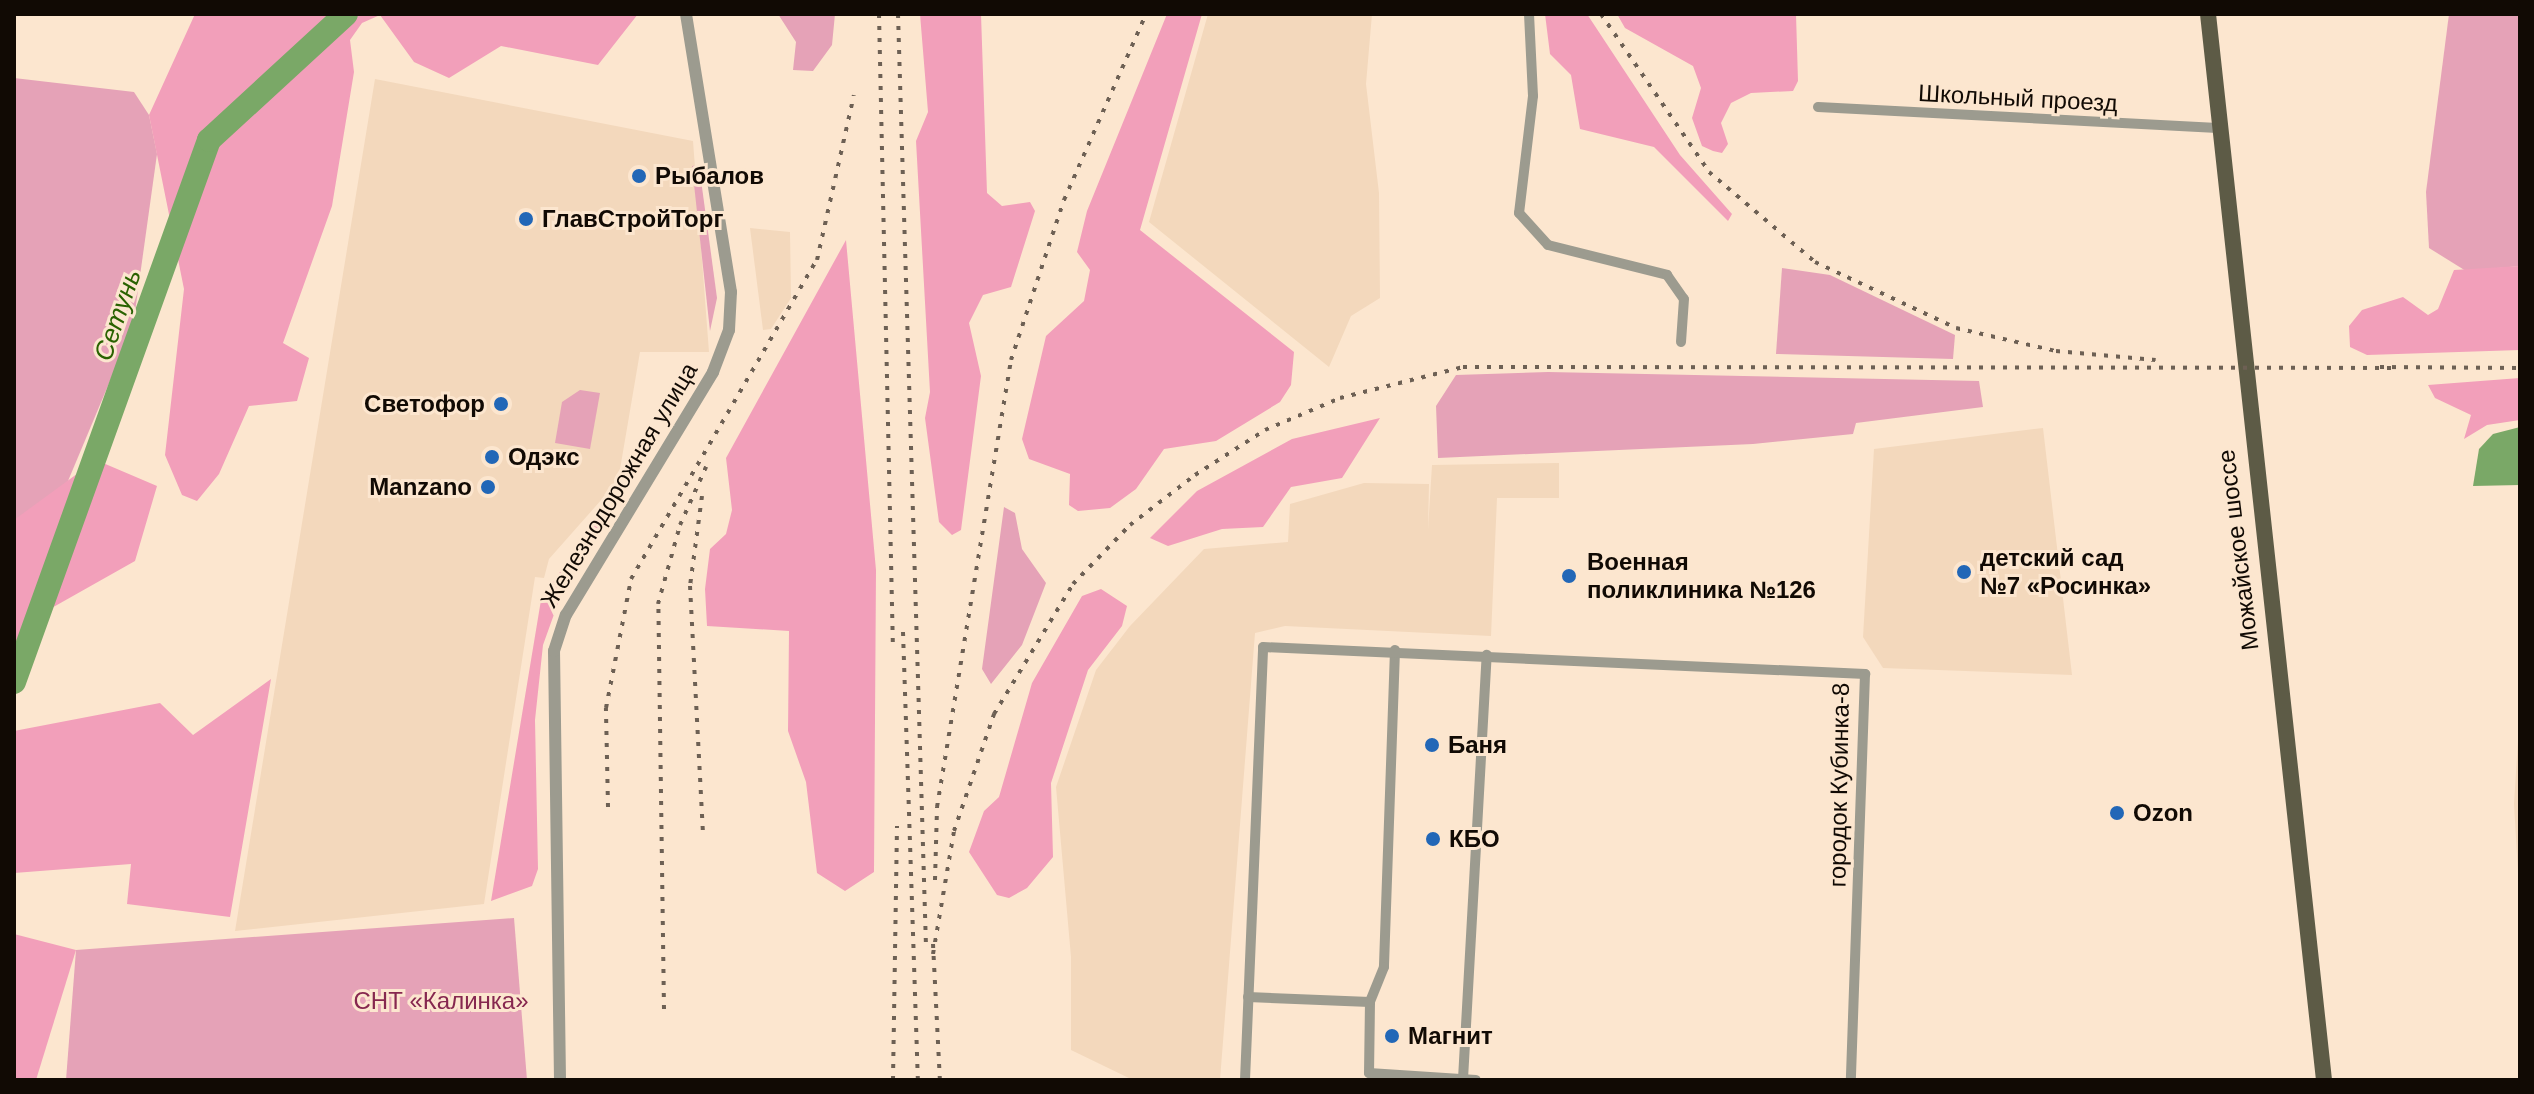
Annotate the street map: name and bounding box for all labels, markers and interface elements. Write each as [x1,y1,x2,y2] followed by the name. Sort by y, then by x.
[1918,78,2118,118] street label: Школьный проезд
[655,162,764,190] place label: Рыбалов
[630,167,648,185] marker: Рыбалов
[542,205,723,233] place label: ГлавСтройТорг
[517,210,535,228] marker: ГлавСтройТорг
[88,265,148,365] water label: Сетунь
[534,357,704,613] street label: Железнодорожная улица
[364,390,485,418] place label: Светофор
[492,395,510,413] marker: Светофор
[508,443,580,471] place label: Одэкс
[483,448,501,466] marker: Одэкс
[2211,448,2265,652] street label: Можайское шоссе
[369,473,472,501] place label: Manzano
[479,478,497,496] marker: Manzano
[1980,544,2151,600] place label: детский сад №7 «Росинка»
[1587,548,1816,604] place label: Военная поликлиника №126
[1955,563,1973,581] marker: детский сад №7 «Росинка»
[1558,565,1580,587] marker: Военная поликлиника №126
[1823,682,1855,888] street label: городок Кубинка-8
[1448,731,1507,759] place label: Баня
[1423,736,1441,754] marker: Баня
[2133,799,2193,827] place label: Ozon
[2108,804,2126,822] marker: Ozon
[1449,825,1500,853] place label: КБО
[1424,830,1442,848] marker: КБО
[353,987,529,1015] park label: СНТ «Калинка»
[1408,1022,1493,1050] place label: Магнит
[1383,1027,1401,1045] marker: Магнит

